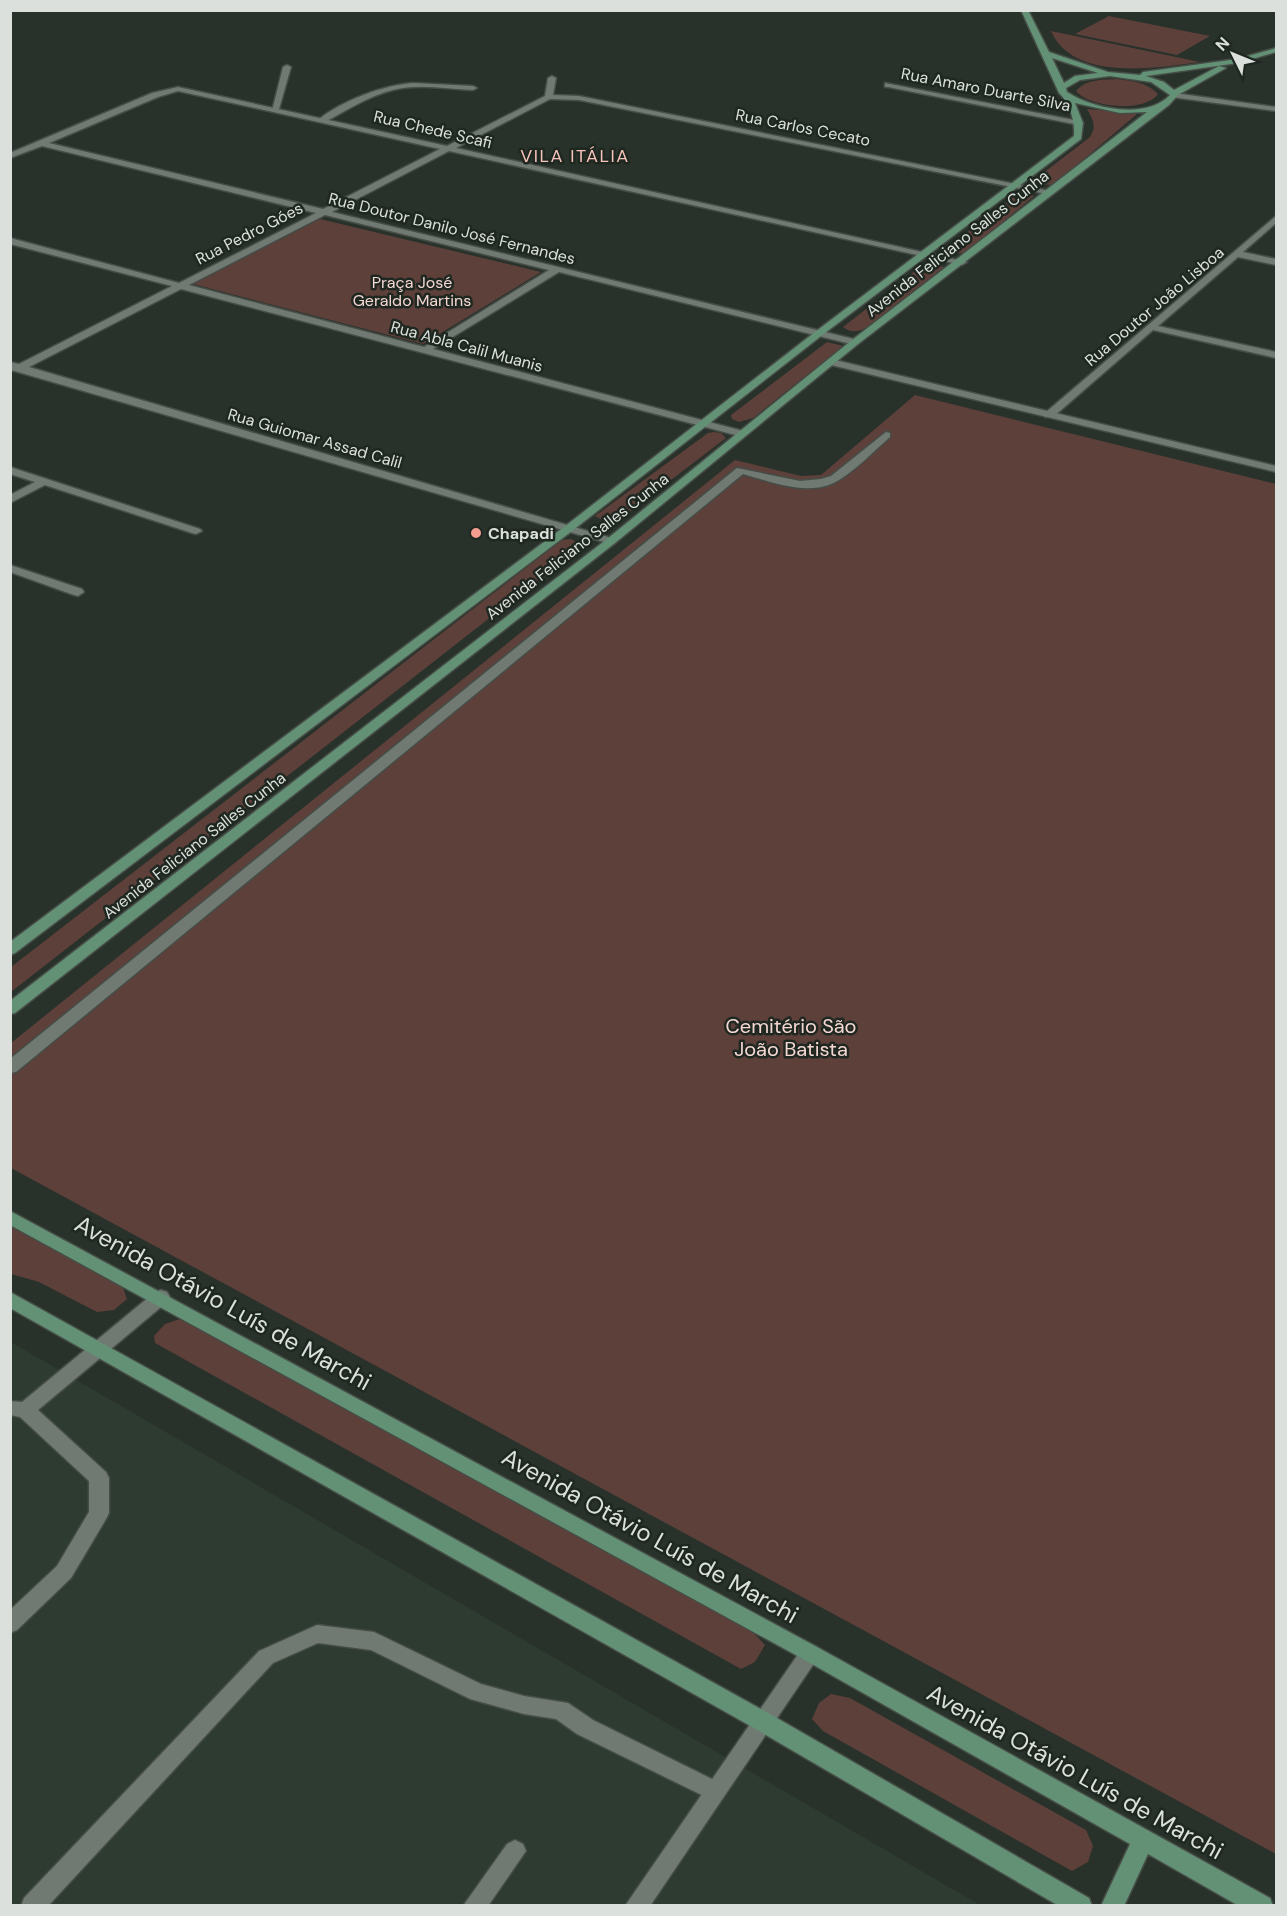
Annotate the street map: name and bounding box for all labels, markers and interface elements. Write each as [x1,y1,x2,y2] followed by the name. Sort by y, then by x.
[1203,24,1263,84] north arrow
[1211,33,1234,56] text: N
[899,63,1072,116] street label: Rua Amaro Duarte Silva
[734,104,872,151] street label: Rua Carlos Cecato
[372,106,494,153] street label: Rua Chede Scafi
[520,144,630,168] district label: VILA ITÁLIA
[862,165,1053,321] street label: Avenida Feliciano Salles Cunha
[326,188,577,269] street label: Rua Doutor Danilo José Fernandes
[192,197,306,270] street label: Rua Pedro Góes
[1080,242,1228,371] street label: Rua Doutor João Lisboa
[353,272,471,311] park label: Praça José Geraldo Martins
[389,316,545,377] street label: Rua Abla Calil Muanis
[225,404,404,473] street label: Rua Guiomar Assad Calil
[482,468,673,624] street label: Avenida Feliciano Salles Cunha
[488,523,554,544] place label: Chapadi
[469,526,483,540] marker: Chapadi
[99,767,290,923] street label: Avenida Feliciano Salles Cunha
[726,1013,856,1062] park label: Cemitério São João Batista
[70,1208,377,1397] street label: Avenida Otávio Luís de Marchi
[497,1441,804,1630] street label: Avenida Otávio Luís de Marchi
[922,1677,1229,1866] street label: Avenida Otávio Luís de Marchi

